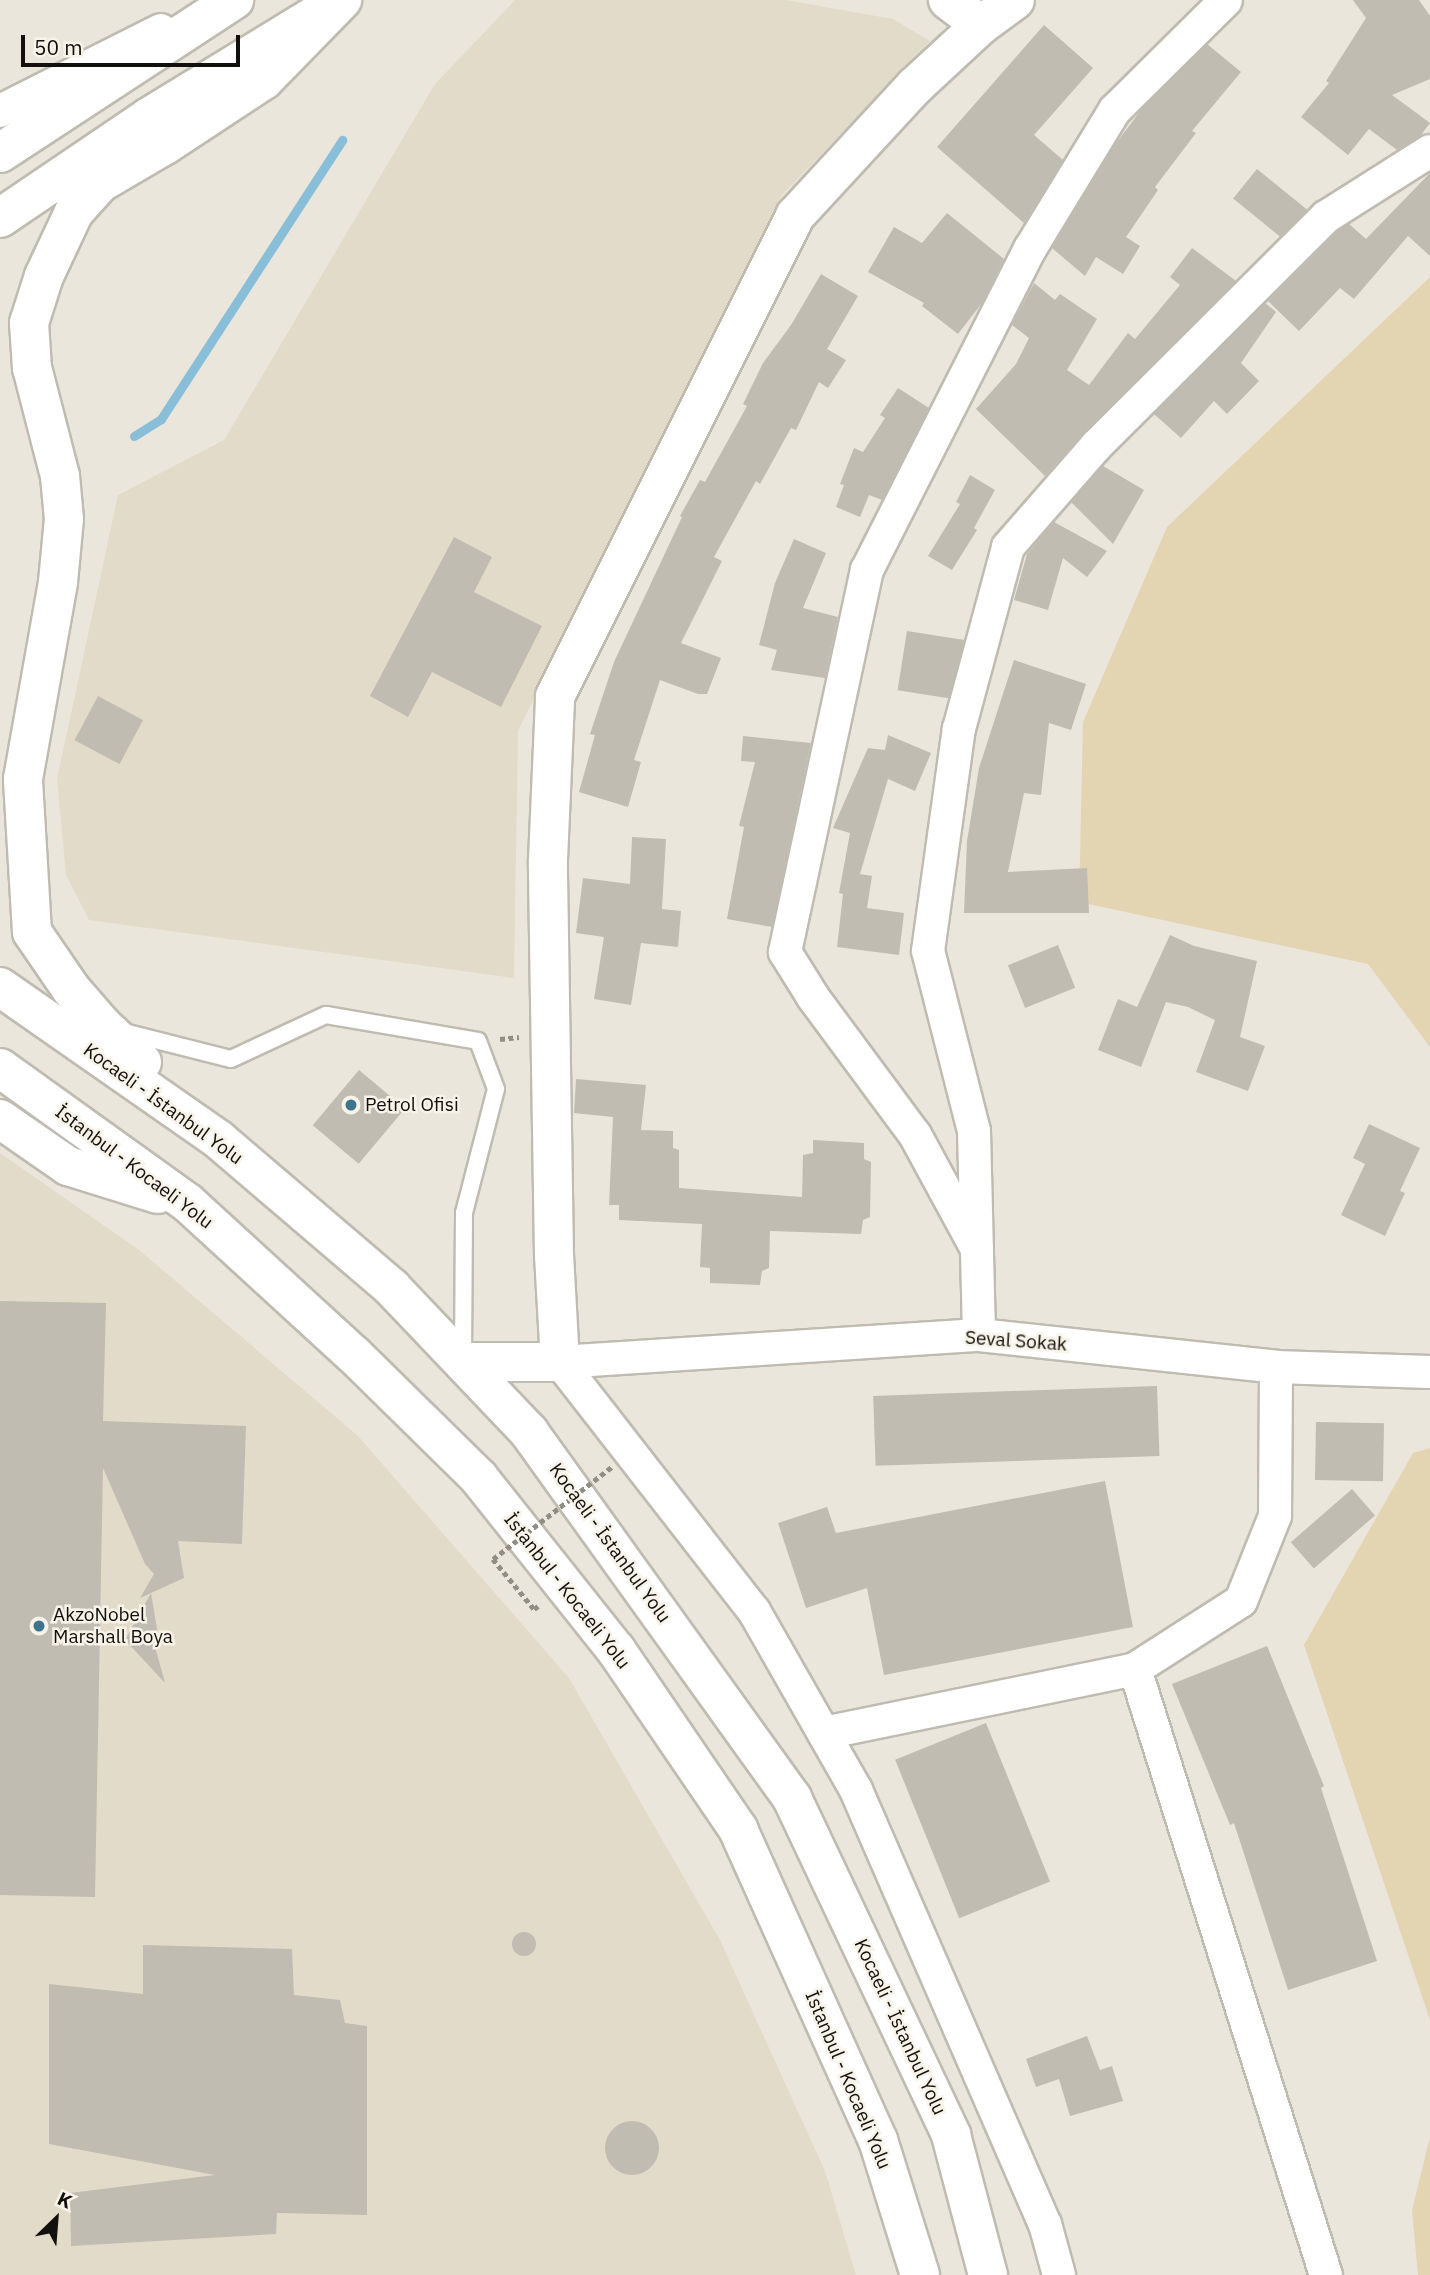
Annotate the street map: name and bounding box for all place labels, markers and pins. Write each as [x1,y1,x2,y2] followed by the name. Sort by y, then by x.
[365,1094,459,1116] place label: Petrol Ofisi
[343,1097,359,1113] marker: Petrol Ofisi
[53,1604,173,1648] place label: AkzoNobel Marshall Boya
[31,1618,47,1634] marker: AkzoNobel Marshall Boya

